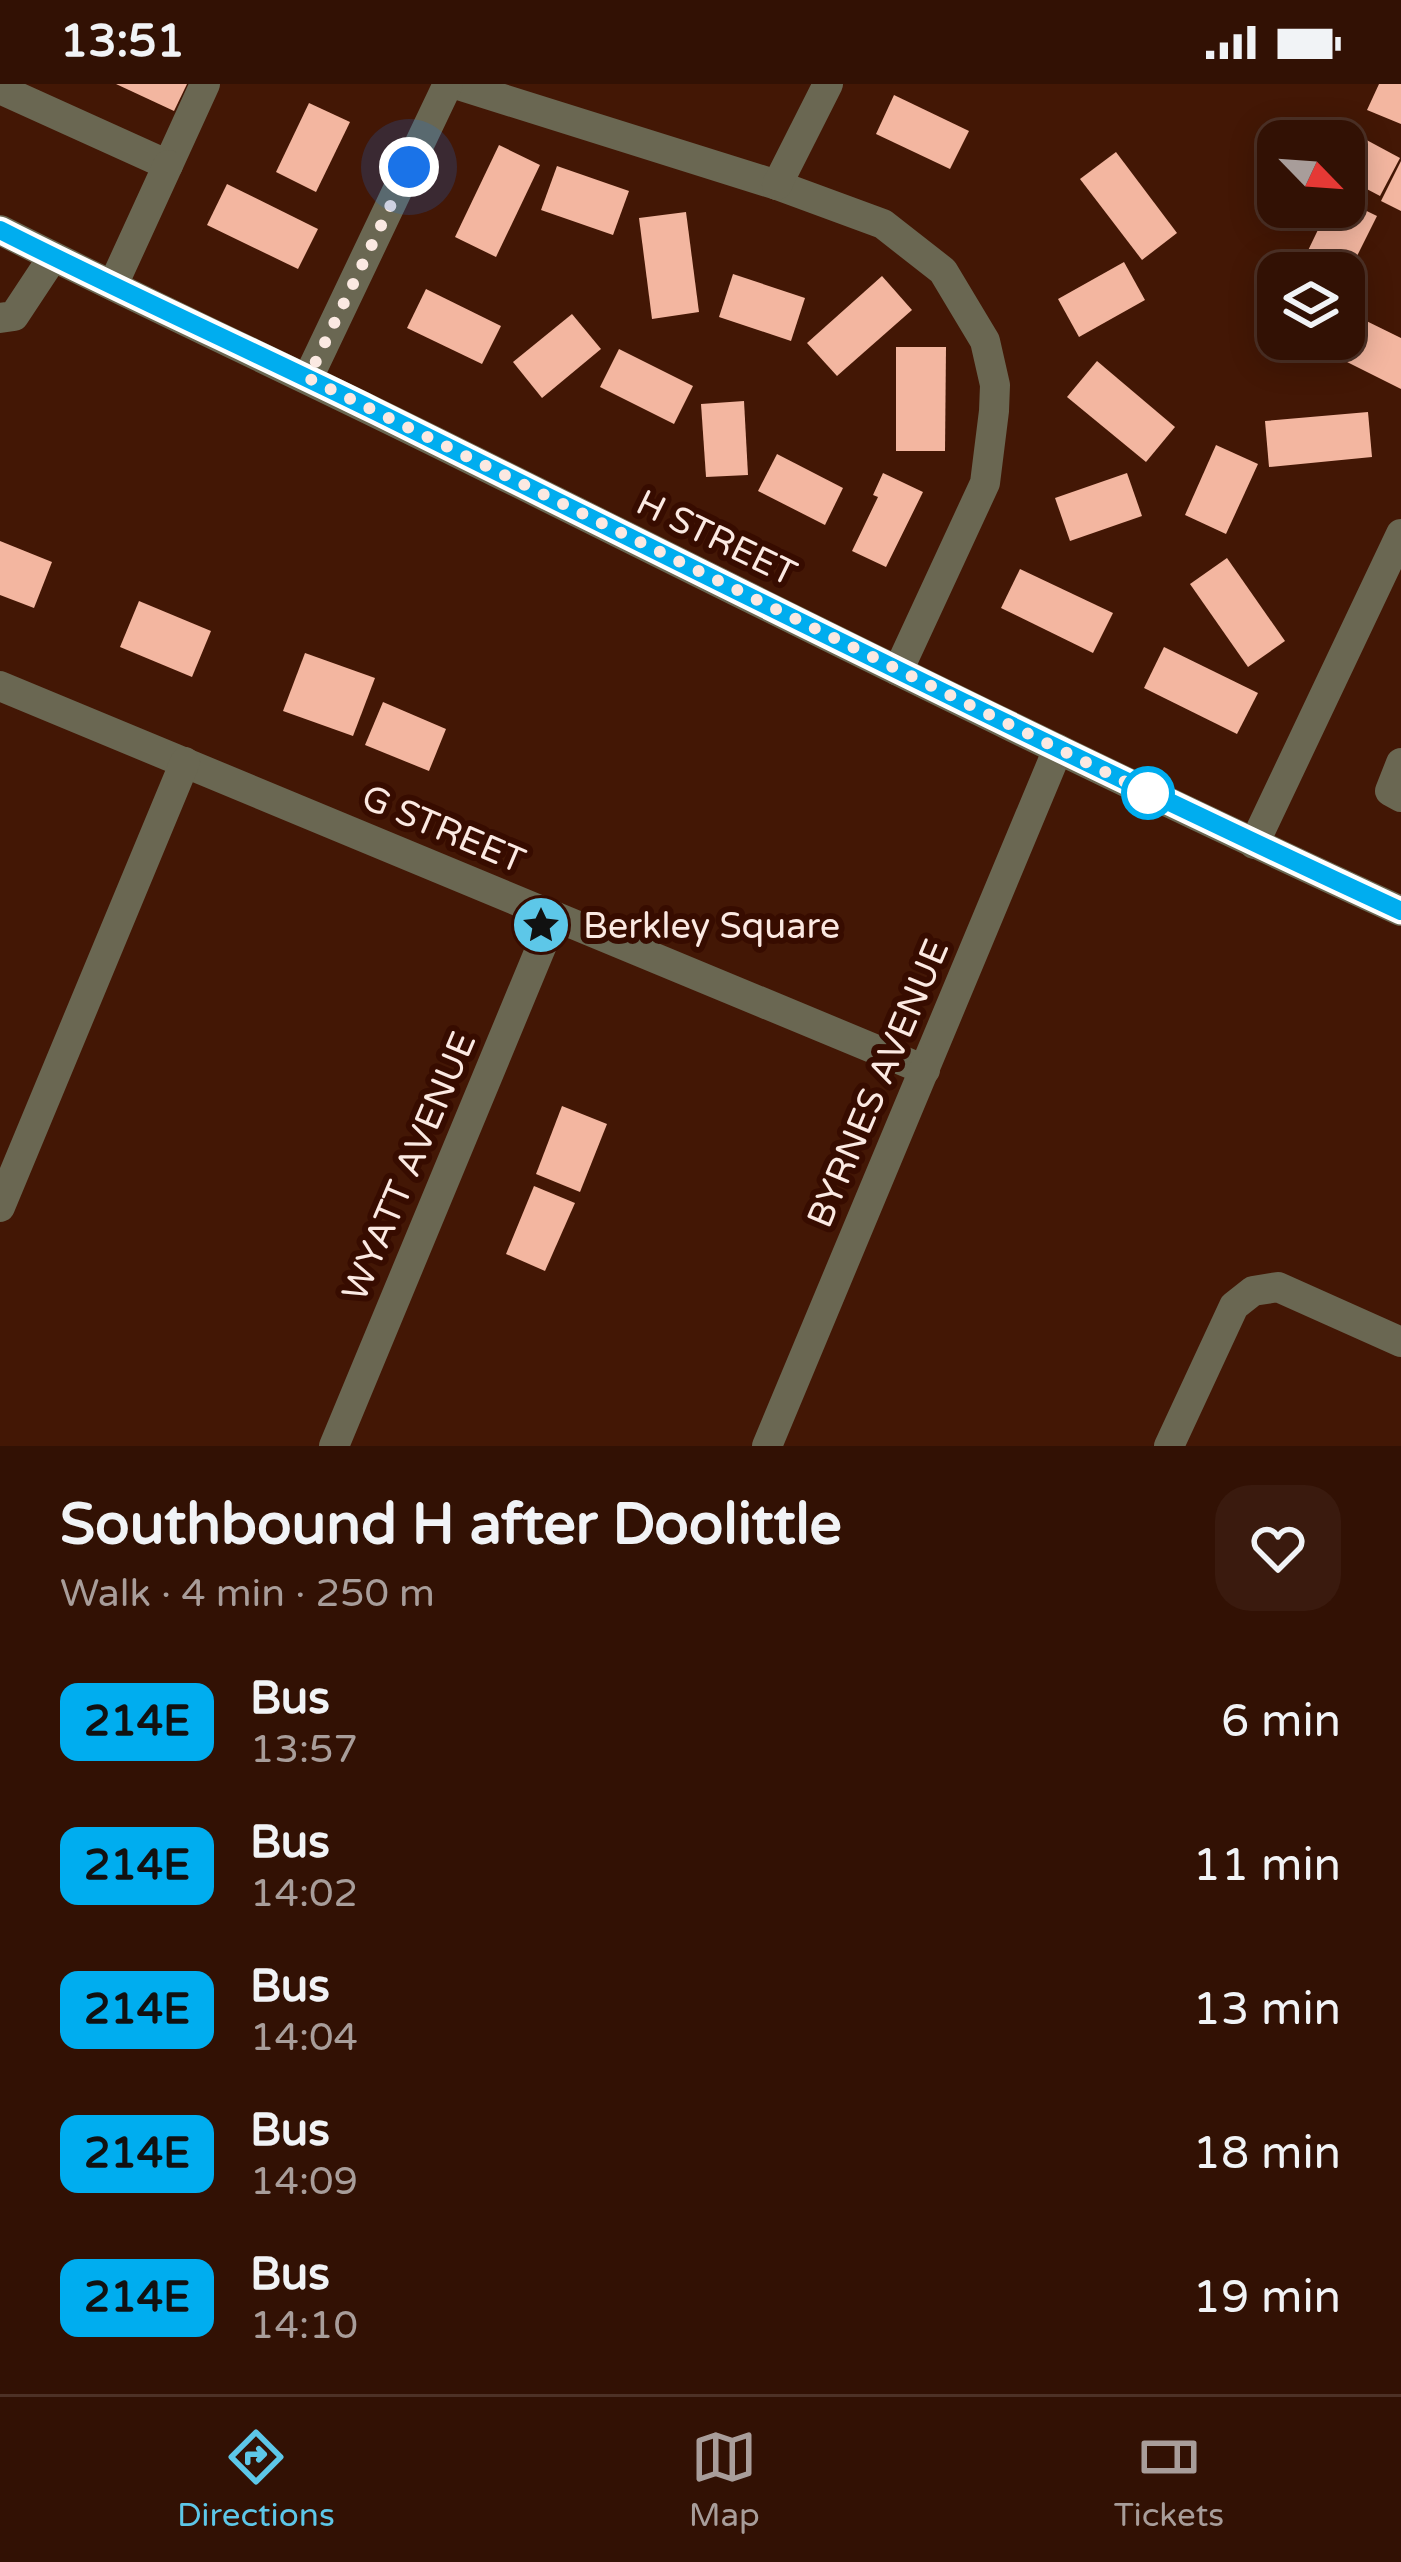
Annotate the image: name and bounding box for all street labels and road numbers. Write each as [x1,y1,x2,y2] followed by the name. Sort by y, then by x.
[629,481,803,596] street label: H STREET
[355,776,531,883] street label: G STREET
[798,933,958,1234] street label: BYRNES AVENUE
[333,1026,485,1307] street label: WYATT AVENUE

